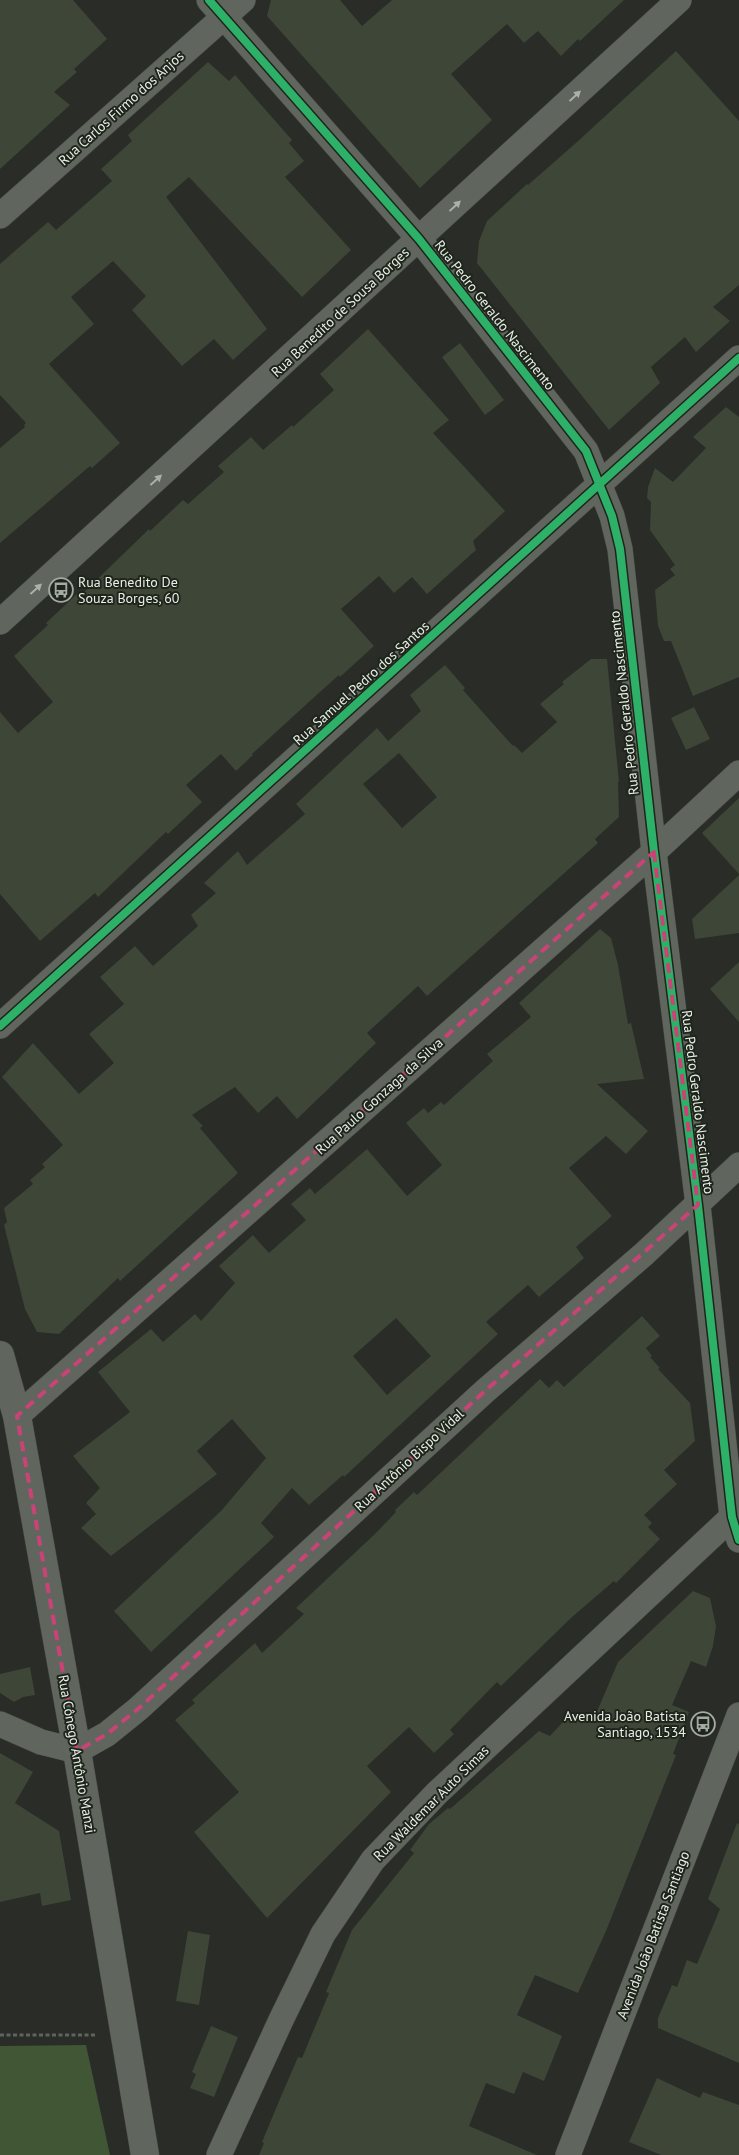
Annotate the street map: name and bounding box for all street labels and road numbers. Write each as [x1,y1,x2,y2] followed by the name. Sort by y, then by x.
[55,47,188,169] street label: Rua Carlos Firmo dos Anjos
[431,236,559,394] street label: Rua Pedro Geraldo Nascimento
[267,243,413,381] street label: Rua Benedito de Sousa Borges
[605,610,643,796] street label: Rua Pedro Geraldo Nascimento
[289,617,433,749] street label: Rua Samuel Pedro dos Santos
[678,1009,718,1195] street label: Rua Pedro Geraldo Nascimento
[311,1034,447,1158] street label: Rua Paulo Gonzaga da Silva
[351,1405,467,1515] street label: Rua Antônio Bispo Vidal
[54,1673,100,1835] street label: Rua Cônego Antônio Manzi
[369,1741,493,1865] street label: Rua Waldemar Auto Simas
[613,1849,693,2021] street label: Avenida João Batista Santiago

